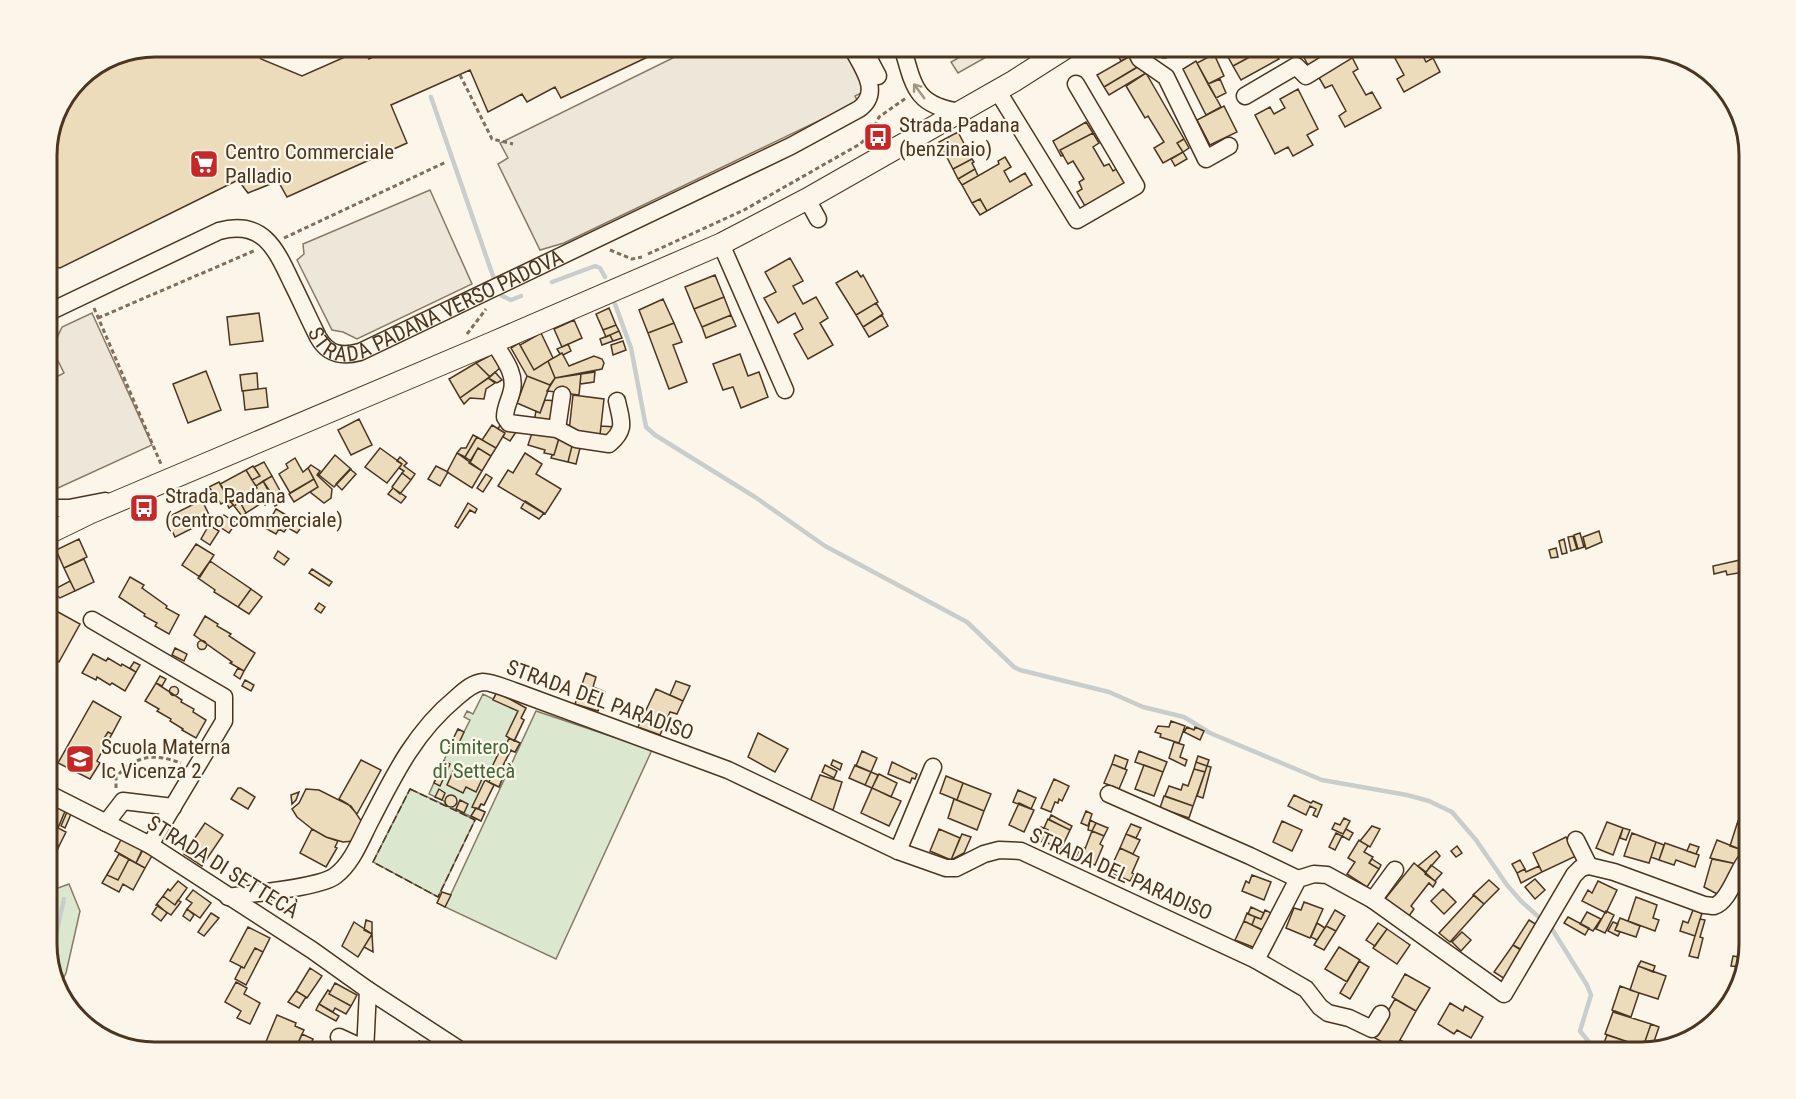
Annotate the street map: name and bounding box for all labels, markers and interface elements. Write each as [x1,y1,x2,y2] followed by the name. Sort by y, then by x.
[913,83,926,99] one-way arrow
[899,113,1020,161] place label: Strada Padana (benzinaio)
[862,121,894,153] bus stop icon: Strada Padana (benzinaio)
[225,140,394,188] place label: Centro Commerciale Palladio
[188,148,220,180] supermarket icon: Centro Commerciale Palladio
[303,245,567,367] street label: STRADA PADANA VERSO PADOVA
[165,484,343,532] place label: Strada Padana (centro commerciale)
[128,492,160,524] bus stop icon: Strada Padana (centro commerciale)
[503,655,697,745] street label: STRADA DEL PARADISO
[101,735,231,783] place label: Scuola Materna Ic Vicenza 2
[433,735,515,783] park label: Cimitero di Settecà
[64,743,96,775] school or university icon: Scuola Materna Ic Vicenza 2
[143,811,303,923] street label: STRADA DI SETTECÀ
[1026,823,1216,925] street label: STRADA DEL PARADISO

